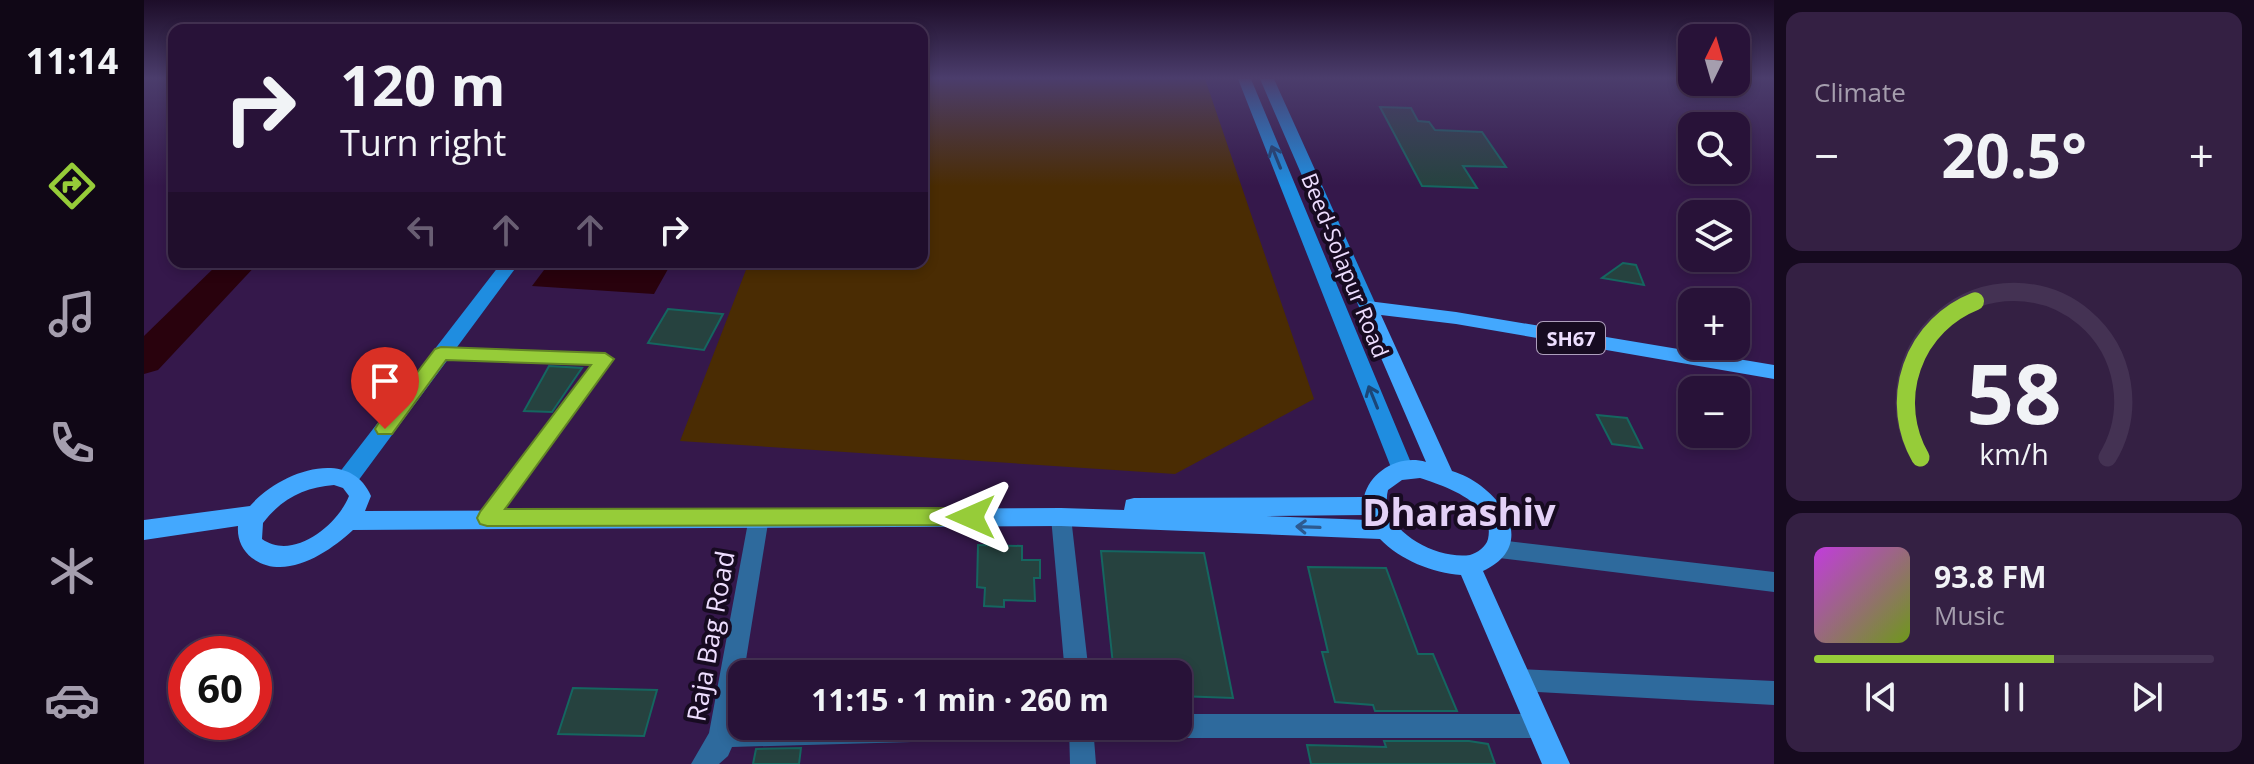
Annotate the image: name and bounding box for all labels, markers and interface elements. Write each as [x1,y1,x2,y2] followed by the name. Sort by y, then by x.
[1678,24,1750,96] north arrow
[1678,24,1750,448] map controls
[26,36,118,85] text: 11:14
[340,46,506,122] text: 120 m
[208,56,312,160] icon: right
[1814,74,1906,110] text: Climate
[1678,112,1750,184] button: search
[1941,114,2087,196] text: 20.5°
[340,118,506,167] text: Turn right
[1814,125,1839,185] text: −
[2189,125,2214,185] text: +
[1267,145,1282,170] one-way arrow
[44,158,100,214] icon: directions
[1295,168,1397,362] street label: Beed-Solapur Road
[1678,200,1750,272] button: layers
[400,208,444,252] icon: left
[484,208,528,252] icon: ahead
[568,208,612,252] icon: ahead
[652,208,696,252] icon: right
[44,286,100,342] icon: music
[1678,288,1750,360] button: +
[1537,322,1605,354] road number: SH67
[1966,335,2062,448] text: 58
[351,347,419,429] pin
[363,359,407,403] icon: arrive
[1678,376,1750,448] button: −
[1365,386,1380,410] one-way arrow
[44,415,100,471] icon: phone
[1979,434,2049,473] text: km/h
[929,475,1013,559] position arrow
[1362,485,1556,537] district label: Dharashiv
[1295,519,1322,534] one-way arrow
[44,543,100,599] icon: climate
[677,548,743,724] street label: Raja Bag Road
[1934,556,2047,597] text: 93.8 FM
[1934,597,2005,633] text: Music
[168,636,272,740] speed limit sign: 60
[44,672,100,728] icon: car
[1859,675,1903,719] icon: previous
[1992,675,2036,719] icon: pause
[2125,675,2169,719] icon: next
[811,679,1109,720] text: 11:15 · 1 min · 260 m

